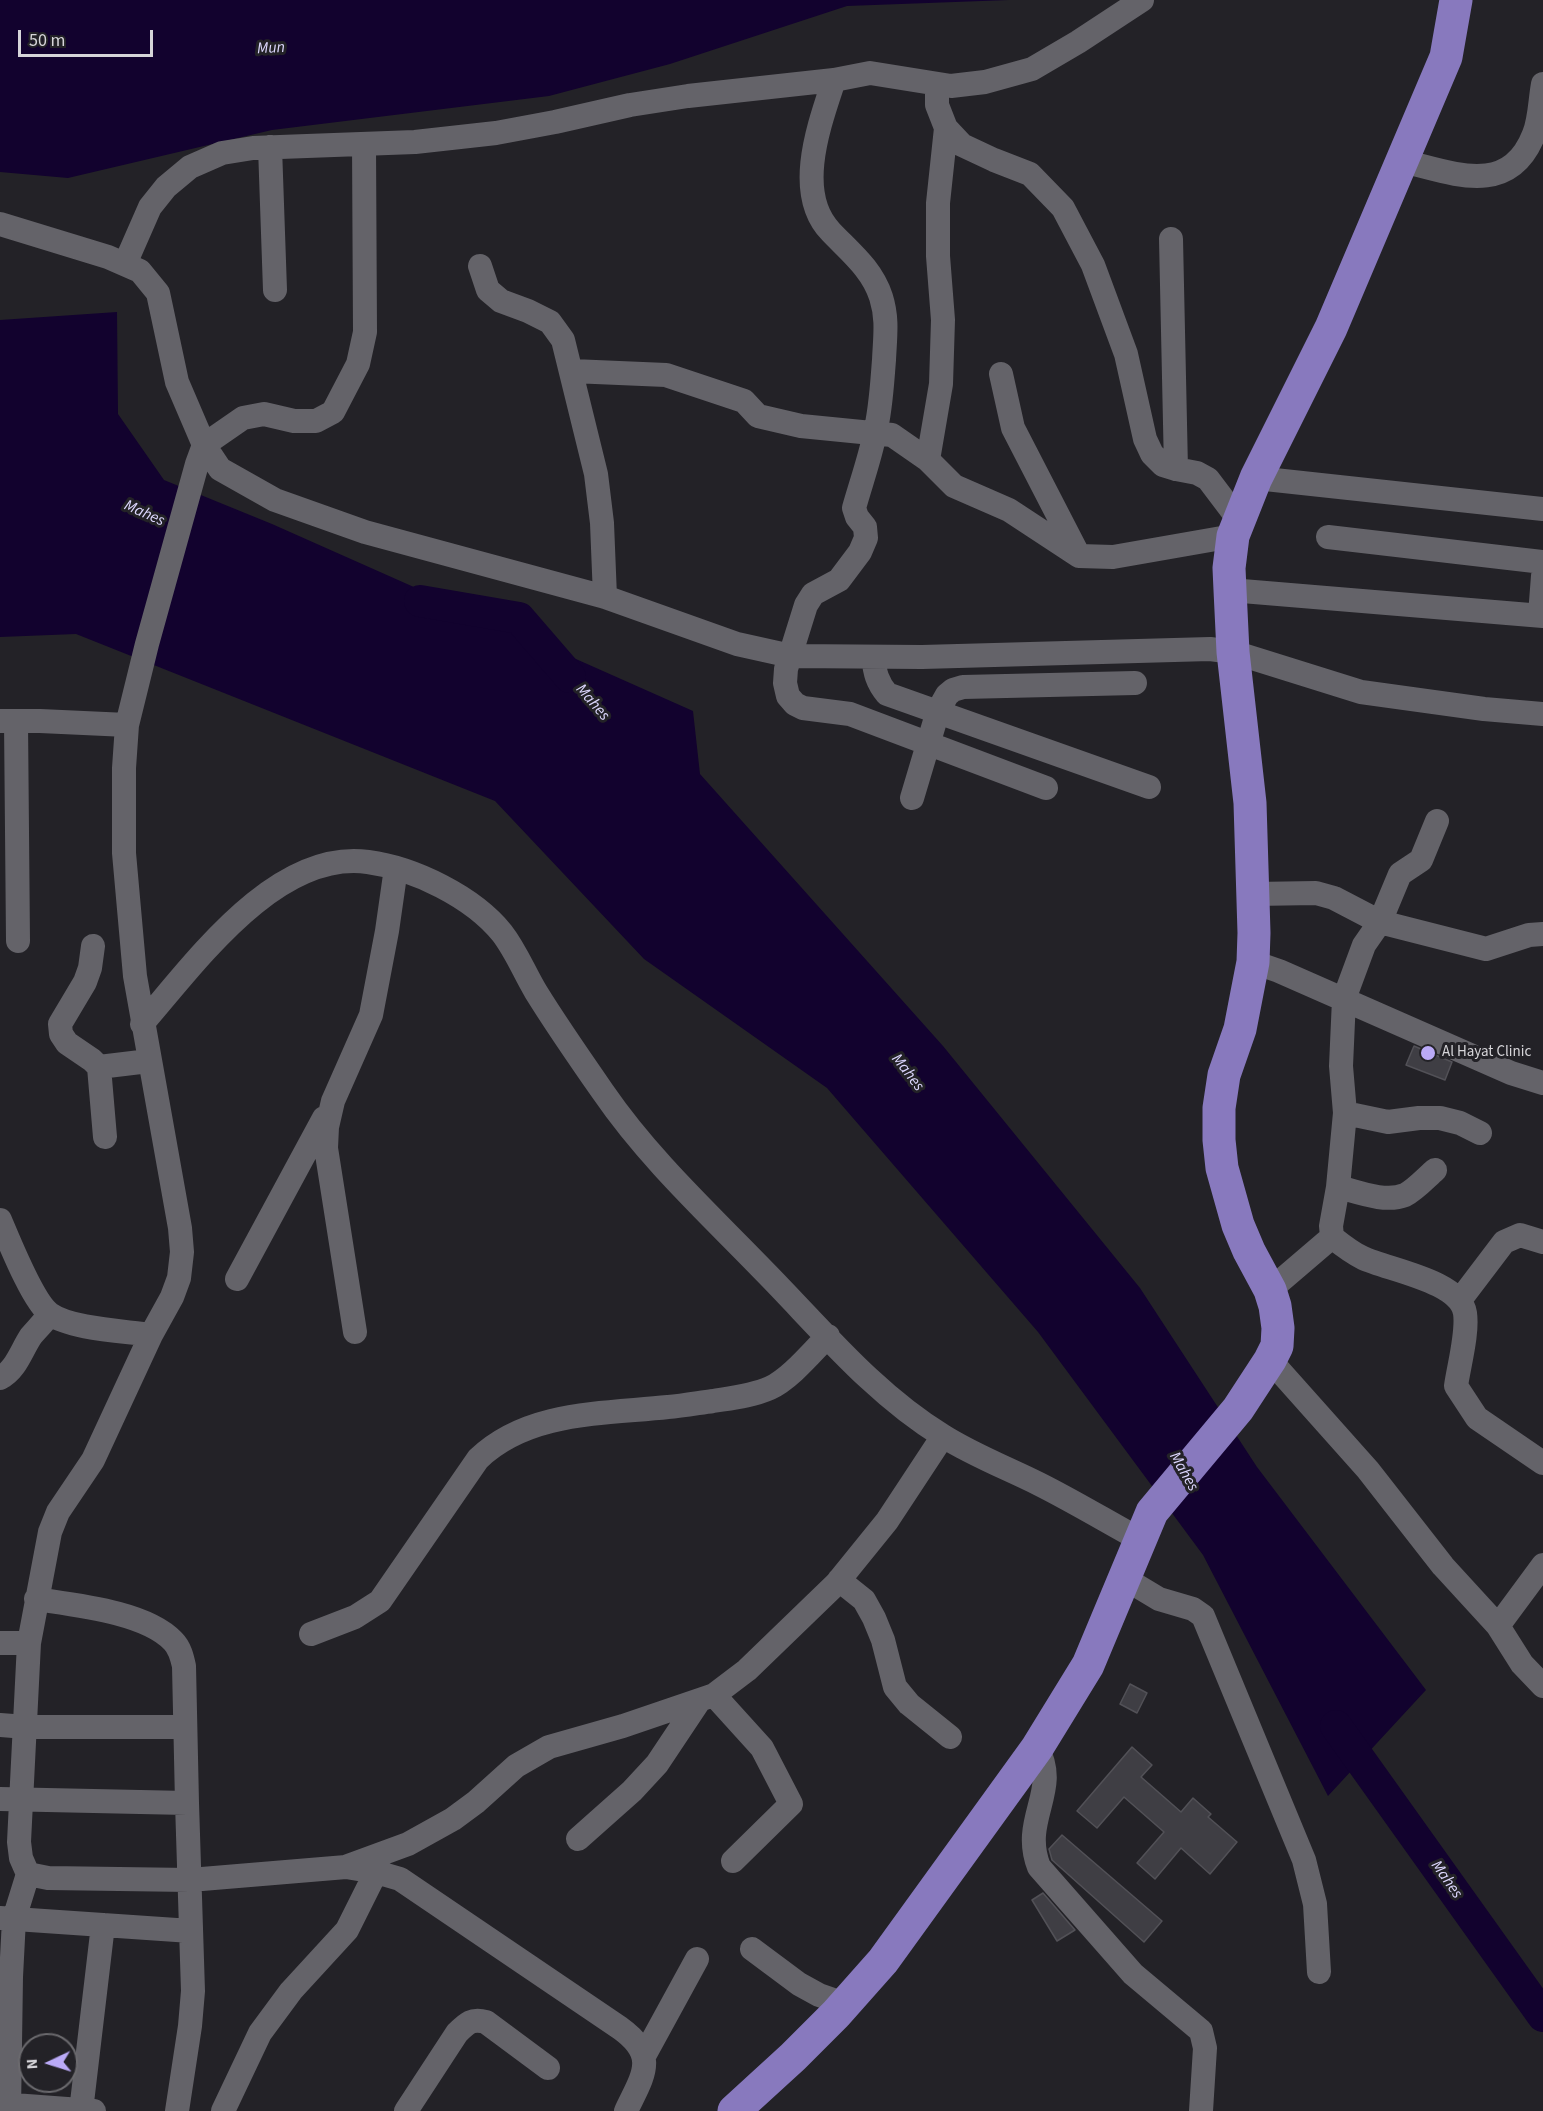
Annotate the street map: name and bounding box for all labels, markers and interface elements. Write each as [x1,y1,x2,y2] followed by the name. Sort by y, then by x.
[21,18,156,56] scale bar
[29,28,65,53] text: 50 m
[257,39,285,59] water label: Mun
[121,497,167,531] water label: Mahes
[571,681,613,725] water label: Mahes
[1419,1044,1437,1062] marker: Al Hayat Clinic
[1442,1044,1531,1062] place label: Al Hayat Clinic
[886,1050,928,1096] water label: Mahes
[1164,1449,1202,1495] water label: Mahes
[1426,1857,1466,1903] water label: Mahes
[18,2033,78,2093] north arrow
[21,2058,43,2070] text: N

